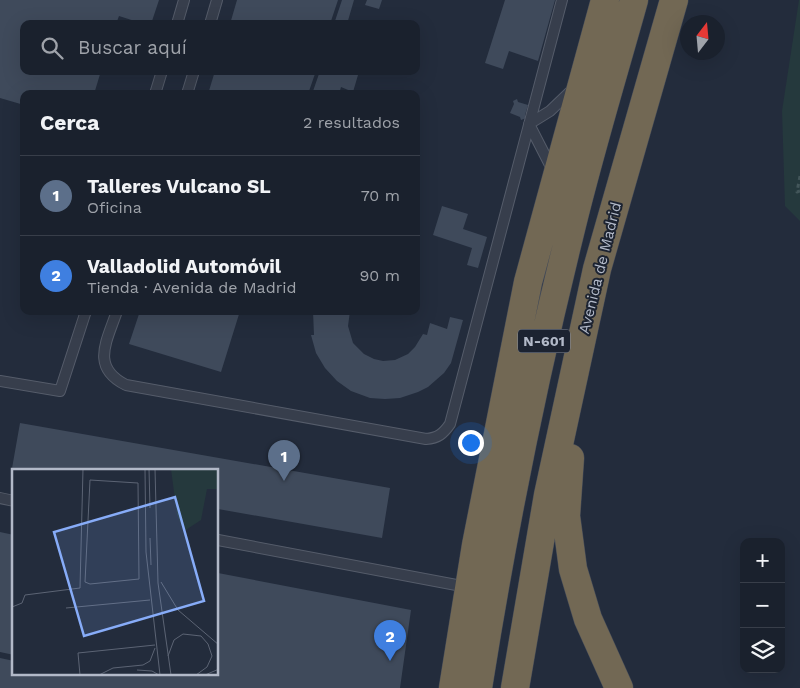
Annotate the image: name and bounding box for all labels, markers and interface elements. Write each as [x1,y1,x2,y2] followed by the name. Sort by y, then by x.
[680,15,725,60] north arrow
[20,20,420,75] search box
[38,34,66,62] icon: search
[78,36,187,59] text: Buscar aquí
[40,110,99,135] text: Cerca
[303,113,400,132] text: 2 resultados
[87,175,271,198] text: Talleres Vulcano SL
[53,186,59,205] text: 1
[361,186,400,205] text: 70 m
[87,198,142,217] text: Oficina
[575,200,625,336] street label: Avenida de Madrid
[87,255,281,278] text: Valladolid Automóvil
[51,266,61,285] text: 2
[359,266,400,285] text: 90 m
[87,278,297,297] text: Tienda · Avenida de Madrid
[518,330,570,352] road number: N-601
[458,430,484,456] your location
[268,440,300,481] pin: 1
[12,469,219,676] inset map
[740,538,785,673] map controls
[740,538,785,583] button: +
[740,583,785,628] button: −
[374,620,406,661] pin: 2
[740,628,785,673] button: layers

